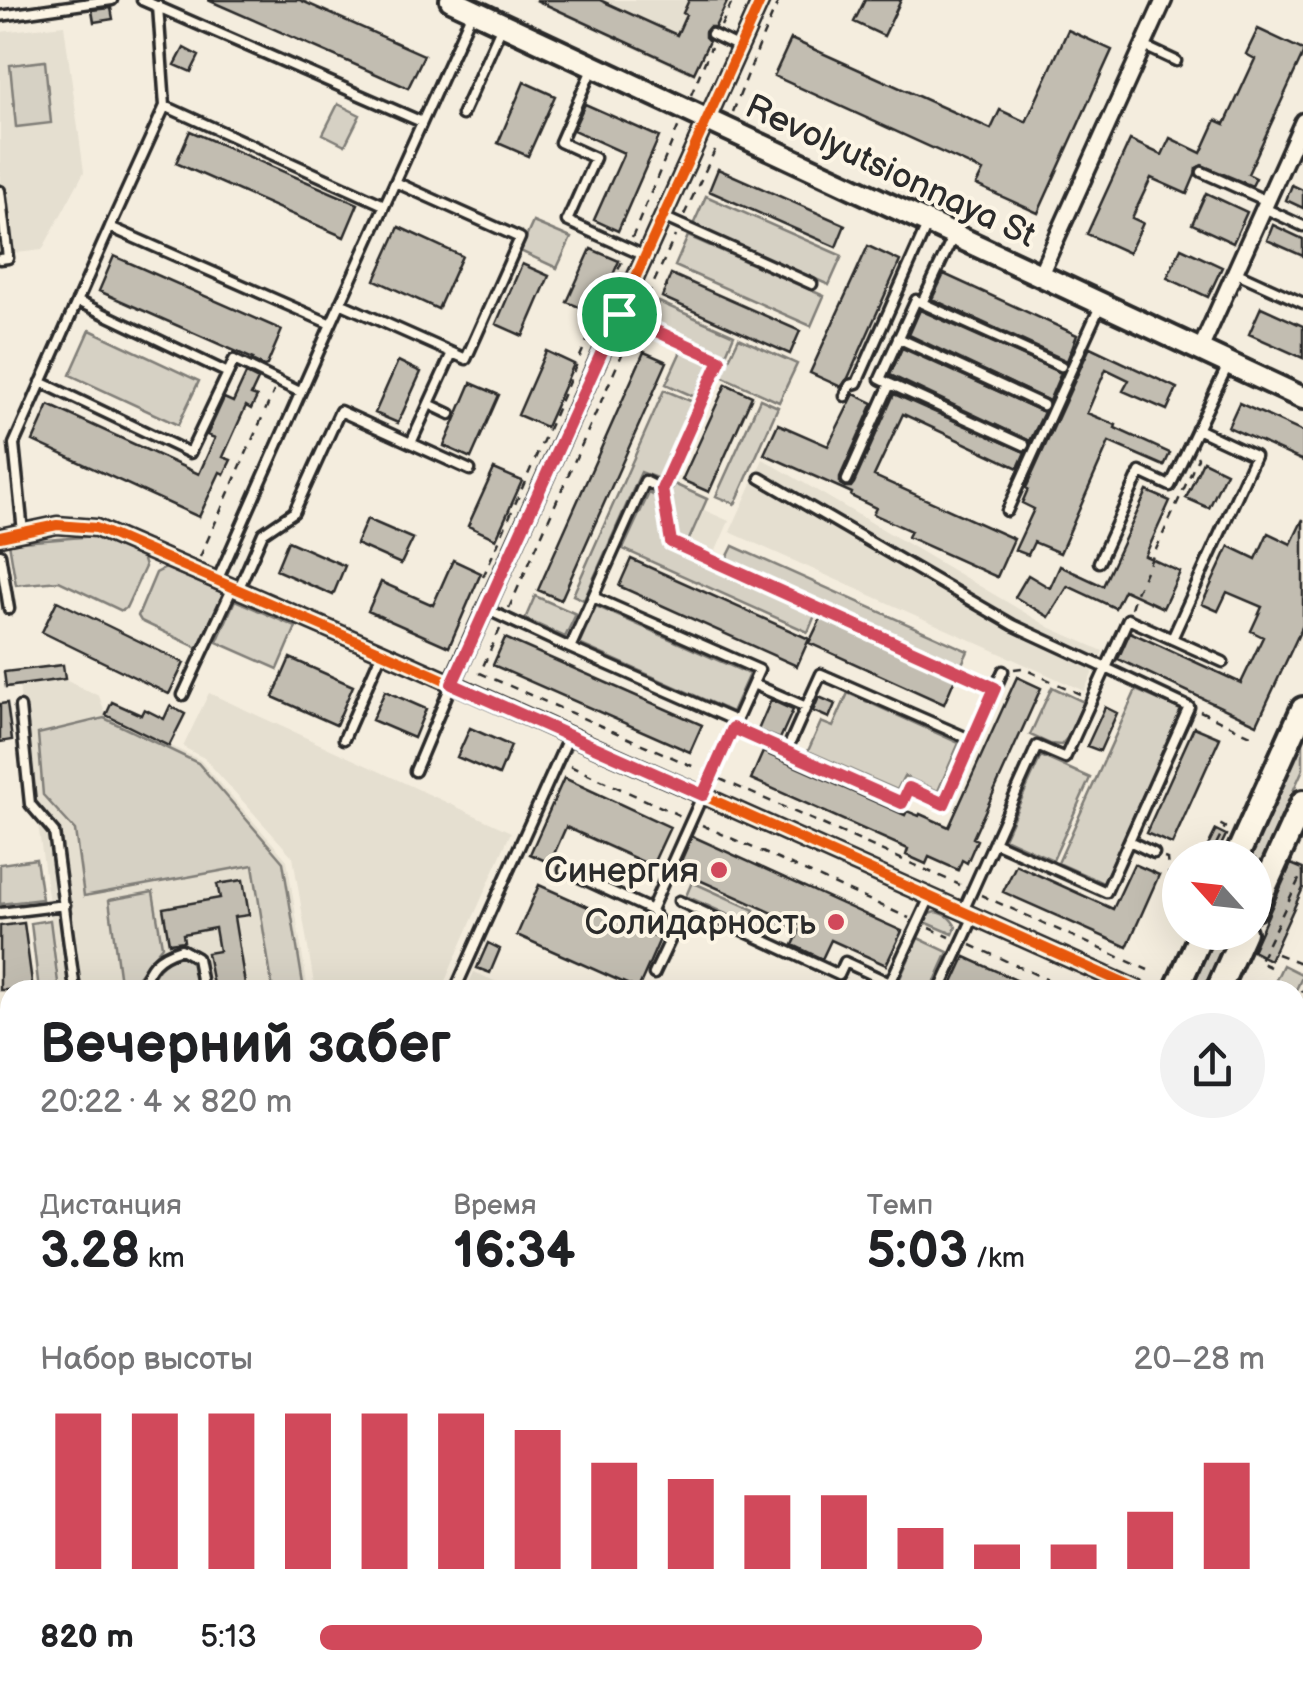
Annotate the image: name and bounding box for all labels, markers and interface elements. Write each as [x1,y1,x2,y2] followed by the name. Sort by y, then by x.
[738,85,1043,258] street label: Revolyutsionnaya St
[577,272,662,357] pin
[592,287,647,342] icon: arrive
[1162,840,1272,950] north arrow
[1162,840,1272,950] map controls
[544,850,699,893] place label: Синергия
[708,859,730,881] marker: Синергия
[584,902,816,945] place label: Солидарность
[825,911,847,933] marker: Солидарность
[40,1012,451,1079] text: Вечерний забег
[1160,1013,1265,1118] button: share
[40,1083,292,1122] text: 20:22 · 4 × 820 m
[40,1189,182,1222] text: Дистанция
[453,1189,537,1222] text: Время
[867,1189,933,1222] text: Темп
[40,1222,140,1282] text: 3.28
[453,1222,575,1282] text: 16:34
[867,1222,968,1282] text: 5:03
[140,1242,185,1275] text: km
[968,1242,1025,1275] text: /km
[40,1340,253,1379] text: Набор высоты
[1134,1340,1265,1379] text: 20–28 m
[40,1618,134,1657] text: 820 m
[200,1618,257,1657] text: 5:13

